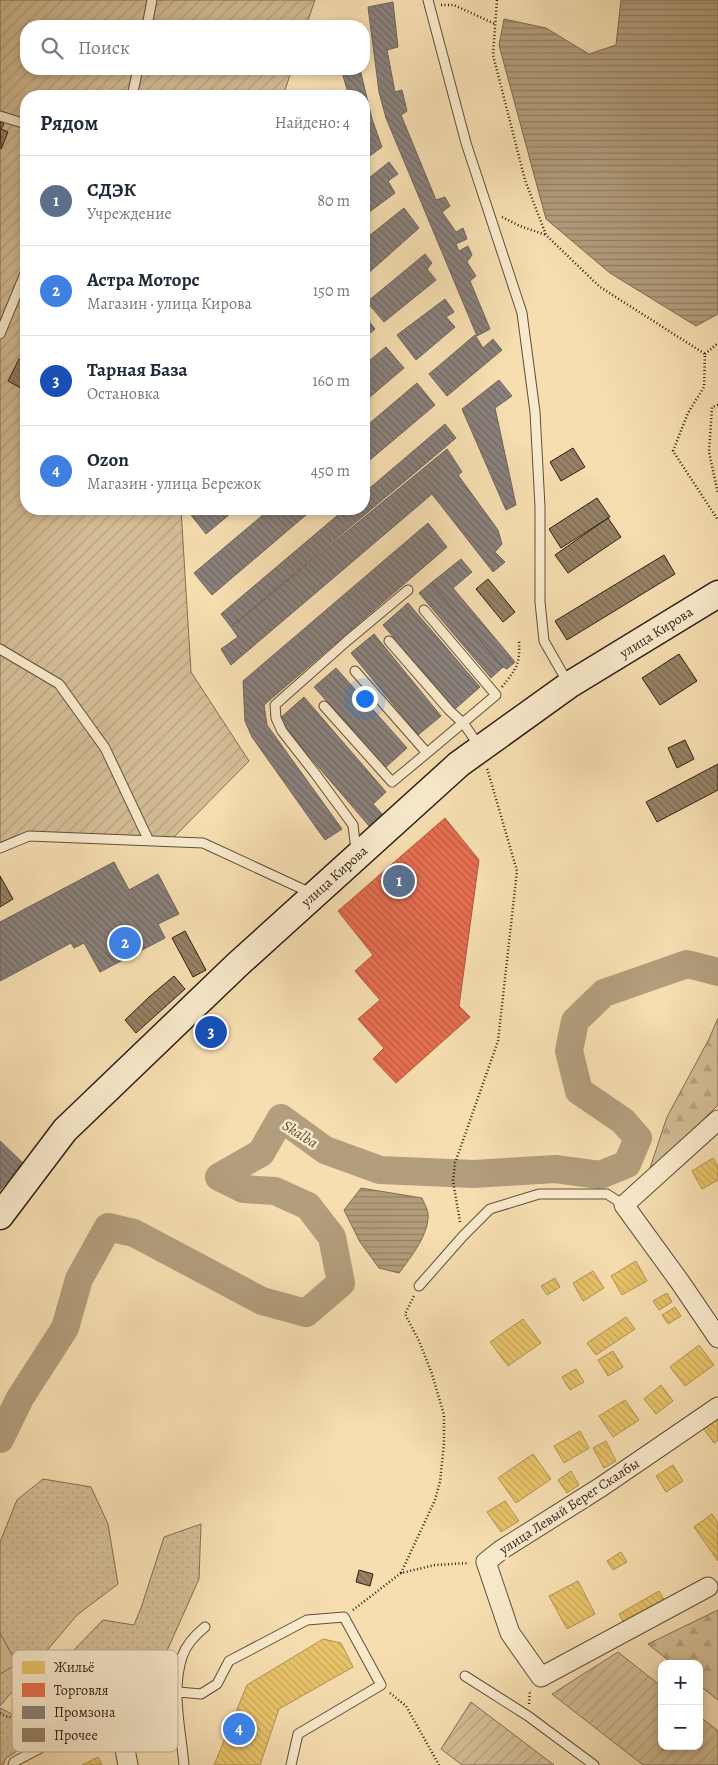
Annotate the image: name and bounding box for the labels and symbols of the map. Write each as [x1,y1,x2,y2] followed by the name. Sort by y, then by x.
[615,602,697,663] street label: улица Кирова
[352,686,378,712] your location
[296,841,372,912] street label: улица Кирова
[383,862,415,900] pin: 1
[109,924,141,962] pin: 2
[195,1013,227,1051] pin: 3
[278,1115,322,1153] water label: Skalba
[495,1454,643,1559] street label: улица Левый Берег Скалбы
[12,1650,178,1752] legend
[54,1658,94,1677] text: Жильё
[54,1681,109,1700] text: Торговля
[54,1703,116,1722] text: Промзона
[223,1710,255,1748] pin: 4
[54,1726,98,1745] text: Прочее

